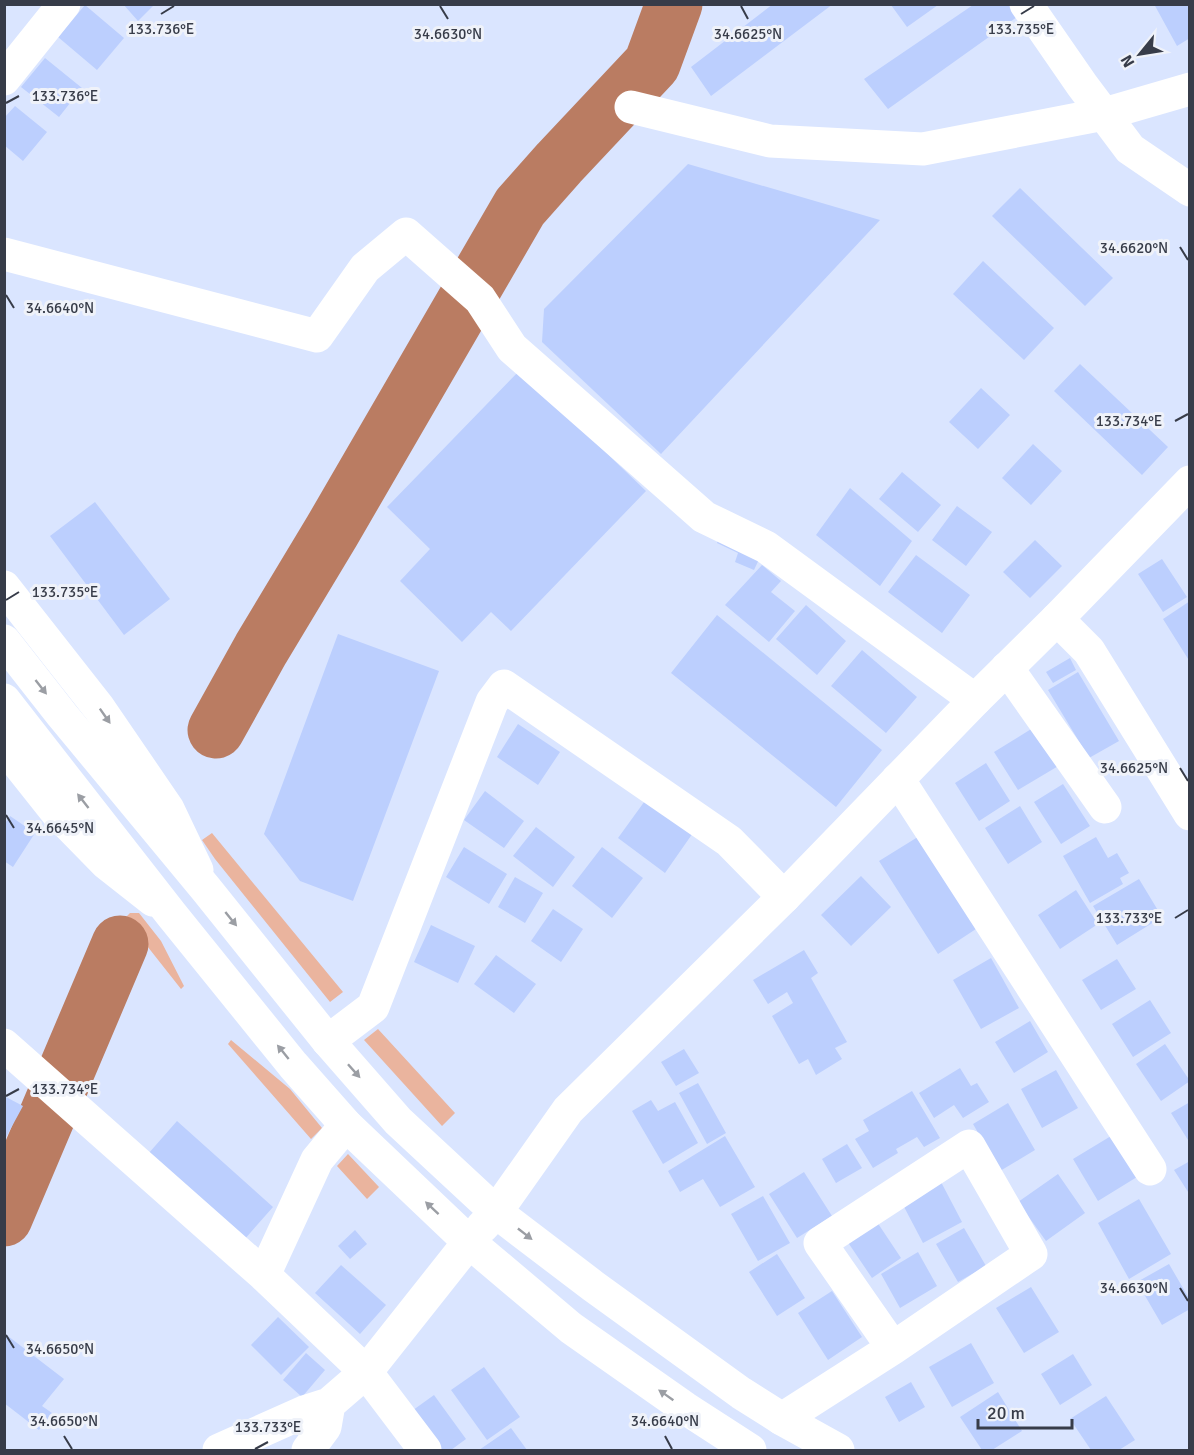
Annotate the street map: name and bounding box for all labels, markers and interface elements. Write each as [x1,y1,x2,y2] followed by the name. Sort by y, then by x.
[128,20,194,38] text: 133.736°E
[988,20,1054,38] text: 133.735°E
[1110,24,1170,84] north arrow
[414,25,482,43] text: 34.6630°N
[714,25,782,43] text: 34.6625°N
[1116,51,1139,71] text: N
[32,87,98,105] text: 133.736°E
[1100,239,1168,257] text: 34.6620°N
[26,299,94,317] text: 34.6640°N
[1096,412,1162,430] text: 133.734°E
[32,583,98,601] text: 133.735°E
[34,679,47,695] one-way arrow
[99,708,111,724] one-way arrow
[1100,759,1168,777] text: 34.6625°N
[77,793,89,809] one-way arrow
[26,819,94,837] text: 34.6645°N
[1096,909,1162,927] text: 133.733°E
[224,912,236,927] one-way arrow
[277,1045,290,1060] one-way arrow
[347,1063,361,1078] one-way arrow
[32,1080,98,1098] text: 133.734°E
[426,1201,440,1215] one-way arrow
[517,1227,533,1240] one-way arrow
[1100,1279,1168,1297] text: 34.6630°N
[26,1340,94,1358] text: 34.6650°N
[659,1389,675,1401] one-way arrow
[978,1392,1072,1430] scale bar
[987,1402,1025,1424] text: 20 m
[30,1412,98,1430] text: 34.6650°N
[631,1412,699,1430] text: 34.6640°N
[235,1418,301,1436] text: 133.733°E

